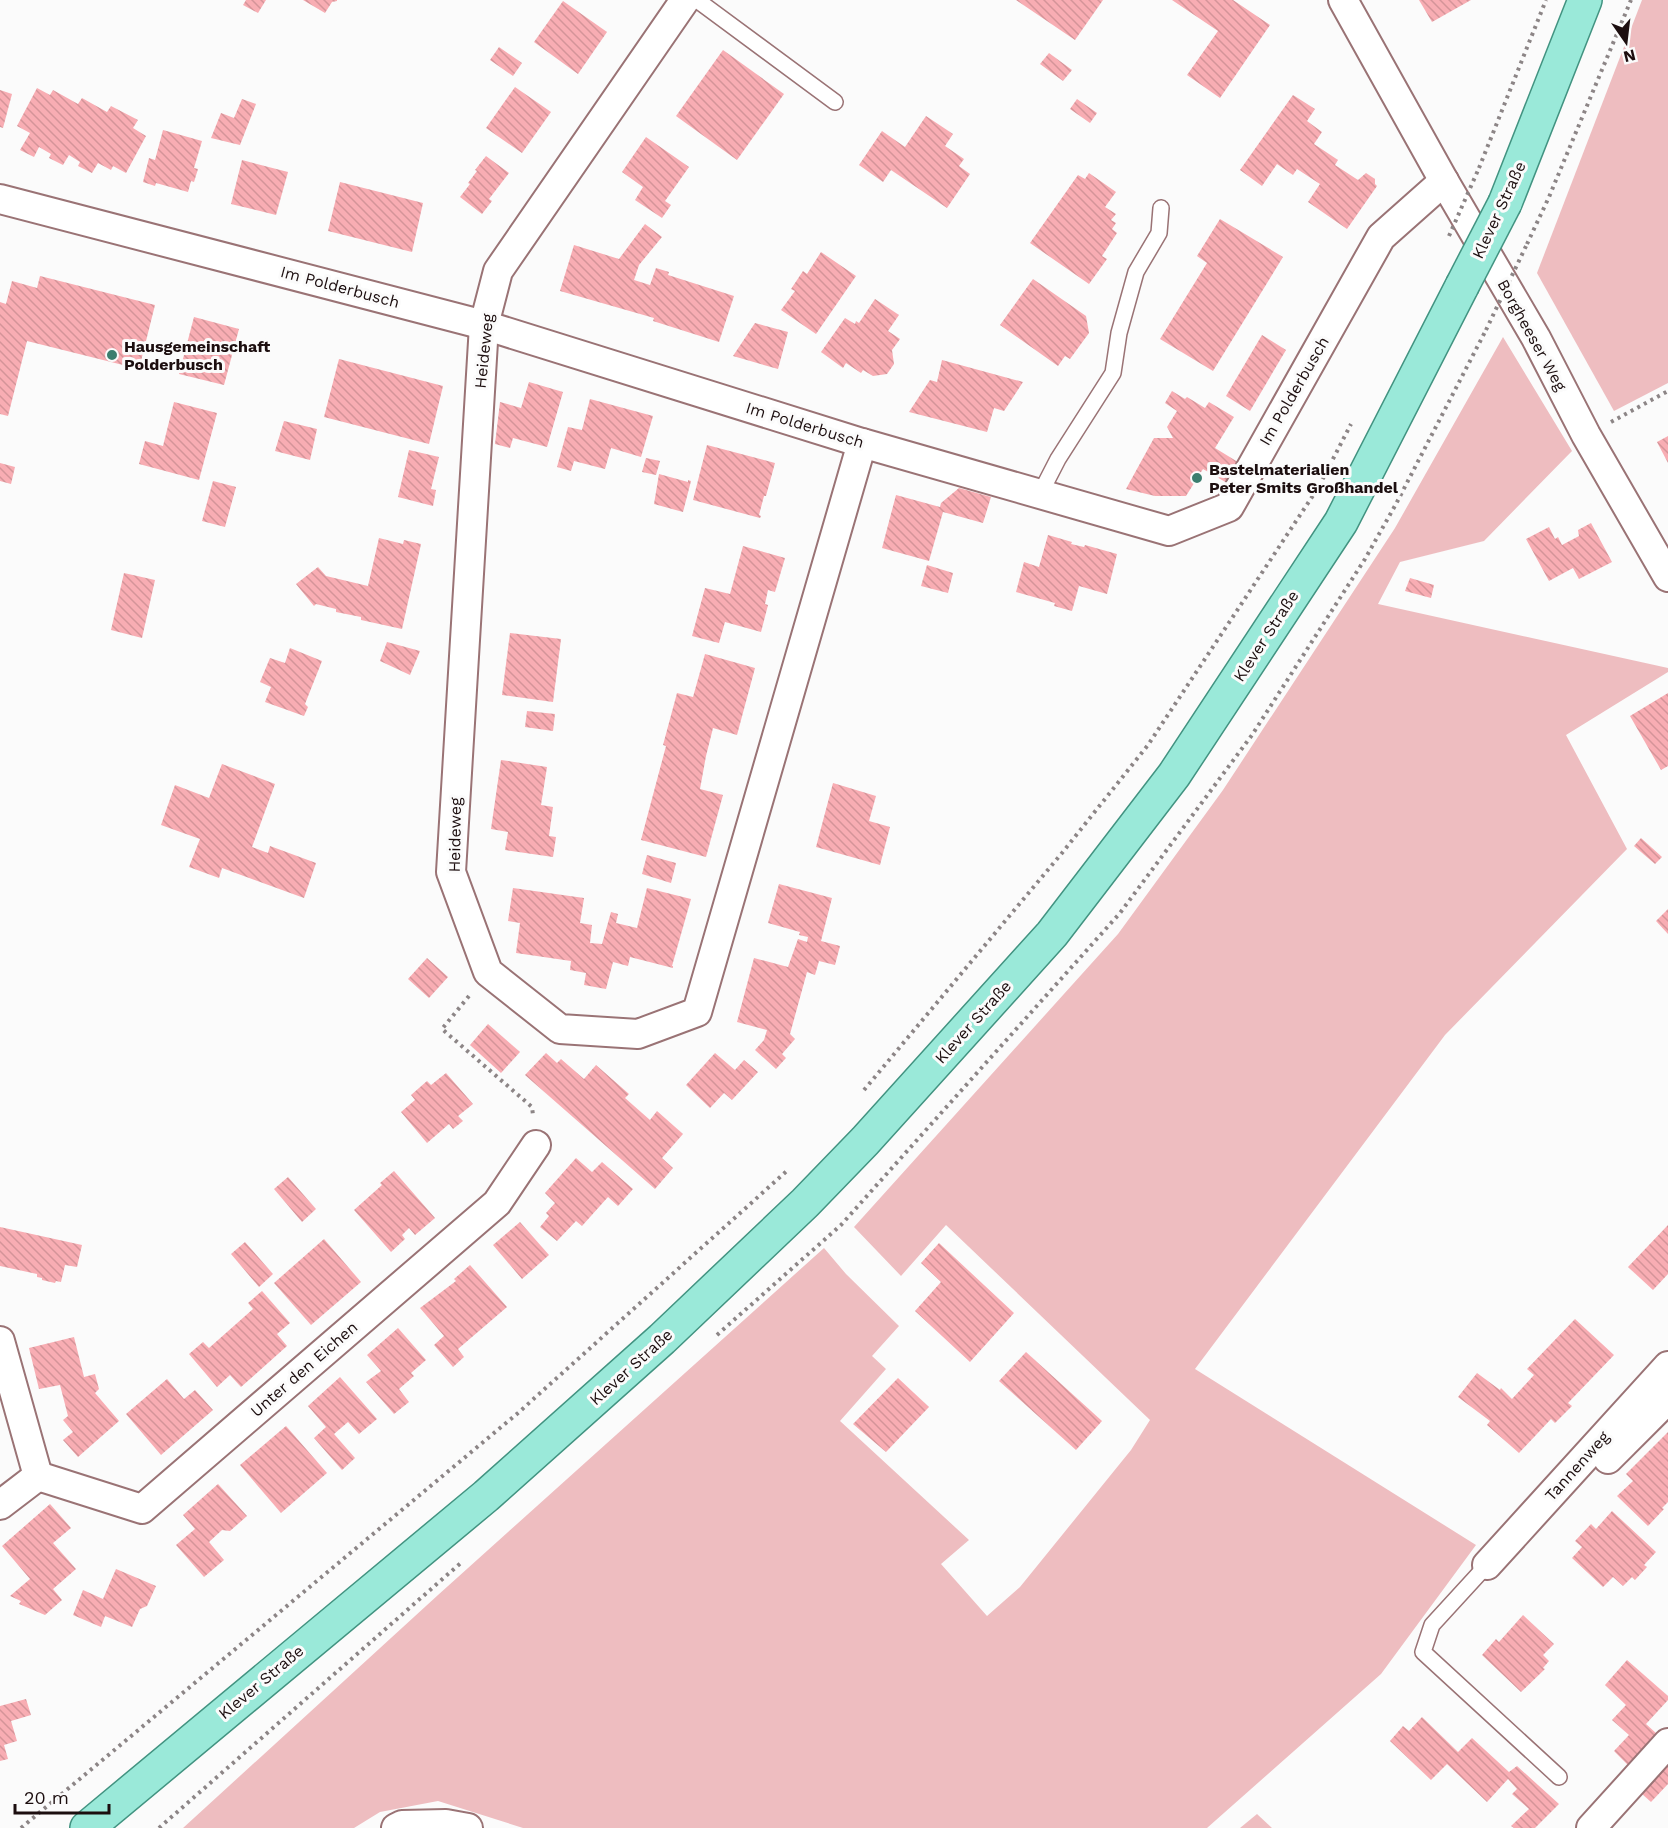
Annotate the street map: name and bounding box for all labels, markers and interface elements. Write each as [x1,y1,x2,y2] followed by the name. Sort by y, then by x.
[1596,12,1656,72] north arrow
[1621,45,1638,67] text: N
[1468,158,1530,262] street label: Klever Straße
[278,262,402,312] street label: Im Polderbusch
[1494,276,1571,394] street label: Borgheeser Weg
[471,312,497,389] street label: Heideweg
[1255,333,1333,449] street label: Im Polderbusch
[124,337,270,374] place label: Hausgemeinschaft Polderbusch
[105,348,119,362] marker: Hausgemeinschaft Polderbusch
[744,398,866,452] street label: Im Polderbusch
[1209,460,1399,497] place label: Bastelmaterialien Peter Smits Großhandel
[1190,471,1204,485] marker: Bastelmaterialien Peter Smits Großhandel
[1229,587,1303,685] street label: Klever Straße
[445,797,465,873] street label: Heideweg
[931,977,1015,1067] street label: Klever Straße
[247,1317,361,1421] street label: Unter den Eichen
[586,1325,676,1409] street label: Klever Straße
[1541,1427,1613,1505] street label: Tannenweg
[215,1641,307,1723] street label: Klever Straße
[15,1777,110,1815] scale bar
[24,1787,69,1808] text: 20 m

